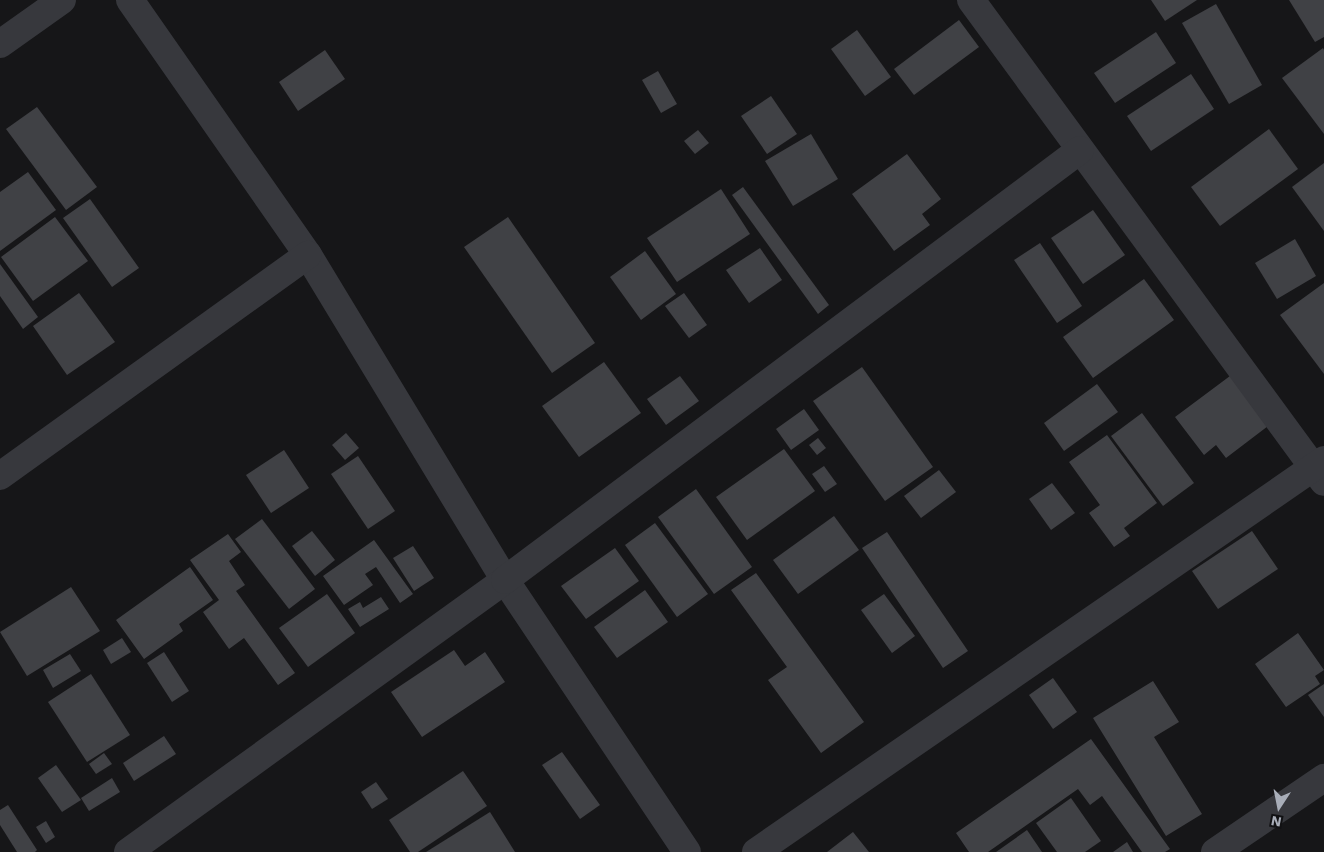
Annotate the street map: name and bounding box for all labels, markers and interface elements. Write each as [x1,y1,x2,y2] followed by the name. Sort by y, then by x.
[1254,782,1304,832] north arrow
[1270,813,1283,831] text: N

